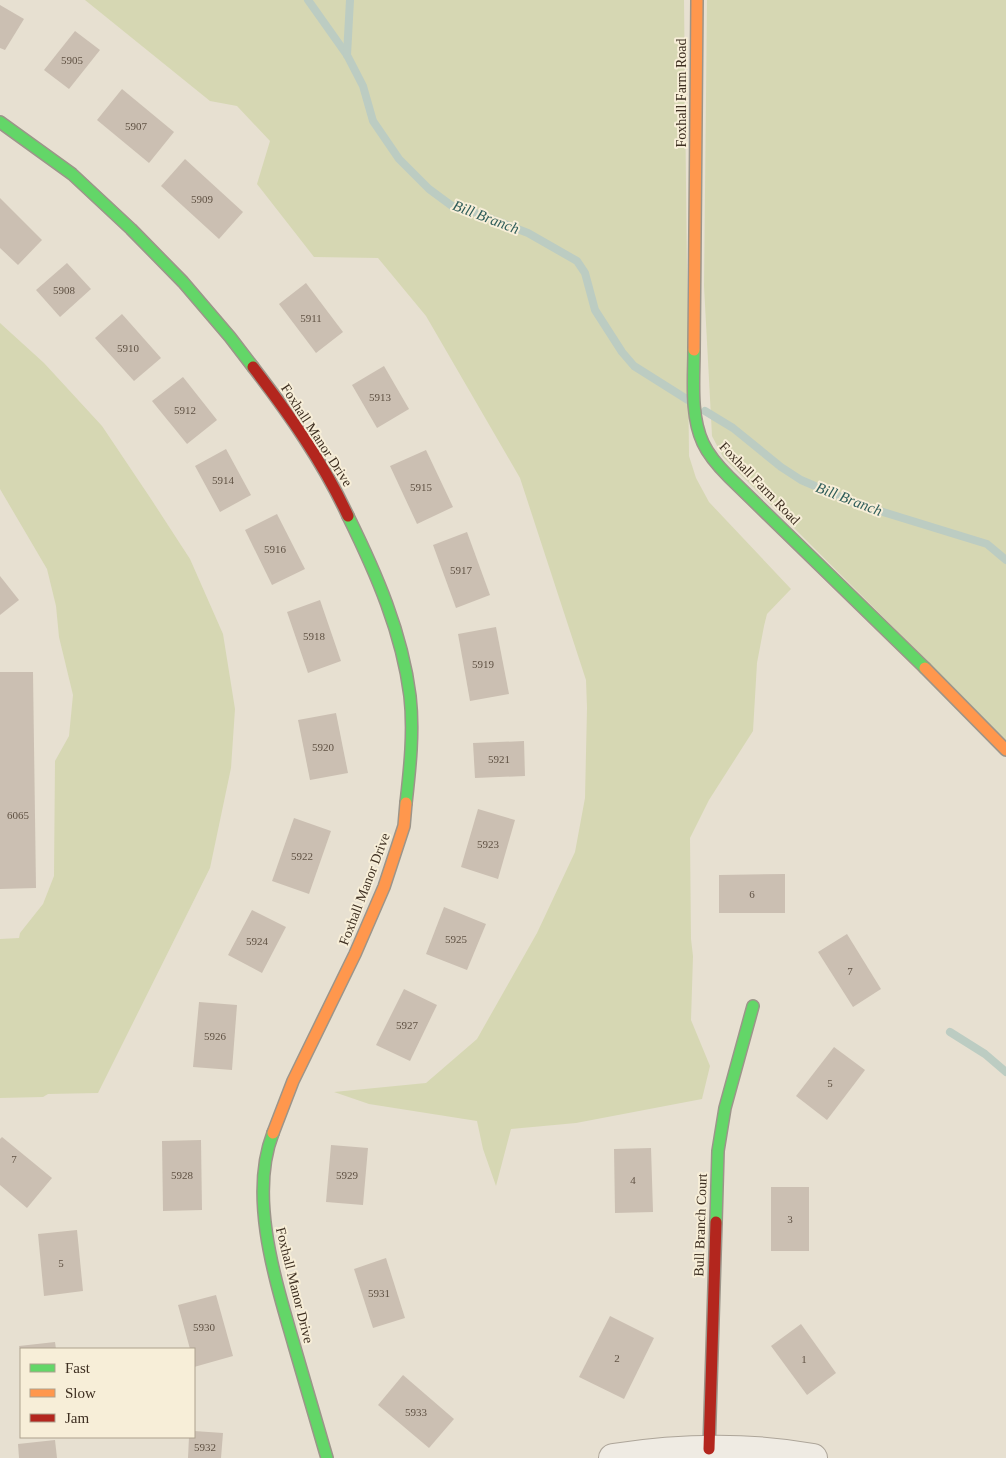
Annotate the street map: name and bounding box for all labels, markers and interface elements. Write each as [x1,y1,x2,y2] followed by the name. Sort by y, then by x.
[674,39,689,147] street label: Foxhall Farm Road
[61,54,84,66] house number: 5905
[125,120,148,132] house number: 5907
[191,193,214,205] house number: 5909
[451,197,521,237] water label: Bill Branch
[53,284,76,296] house number: 5908
[300,312,322,324] house number: 5911
[117,342,140,354] house number: 5910
[278,381,355,489] street label: Foxhall Manor Drive
[369,391,392,403] house number: 5913
[174,404,196,416] house number: 5912
[716,439,803,528] street label: Foxhall Farm Road
[212,474,235,486] house number: 5914
[814,479,884,519] water label: Bill Branch
[410,481,433,493] house number: 5915
[264,543,287,555] house number: 5916
[450,564,473,576] house number: 5917
[303,630,326,642] house number: 5918
[472,658,495,670] house number: 5919
[312,741,335,753] house number: 5920
[488,753,510,765] house number: 5921
[7,809,30,821] house number: 6065
[336,831,393,947] street label: Foxhall Manor Drive
[477,838,500,850] house number: 5923
[291,850,313,862] house number: 5922
[749,888,755,900] house number: 6
[445,933,468,945] house number: 5925
[246,935,269,947] house number: 5924
[847,965,853,977] house number: 7
[396,1019,419,1031] house number: 5927
[204,1030,227,1042] house number: 5926
[827,1077,833,1089] house number: 5
[11,1153,17,1165] house number: 7
[171,1169,194,1181] house number: 5928
[336,1169,359,1181] house number: 5929
[691,1173,710,1277] street label: Bull Branch Court
[630,1174,636,1186] house number: 4
[787,1213,793,1225] house number: 3
[273,1226,316,1345] street label: Foxhall Manor Drive
[58,1257,64,1269] house number: 5
[368,1287,390,1299] house number: 5931
[193,1321,216,1333] house number: 5930
[20,1348,195,1438] legend
[614,1352,620,1364] house number: 2
[801,1353,807,1365] house number: 1
[65,1360,91,1376] text: Fast
[65,1385,96,1401] text: Slow
[405,1406,428,1418] house number: 5933
[65,1410,89,1426] text: Jam
[194,1441,216,1453] house number: 5932

